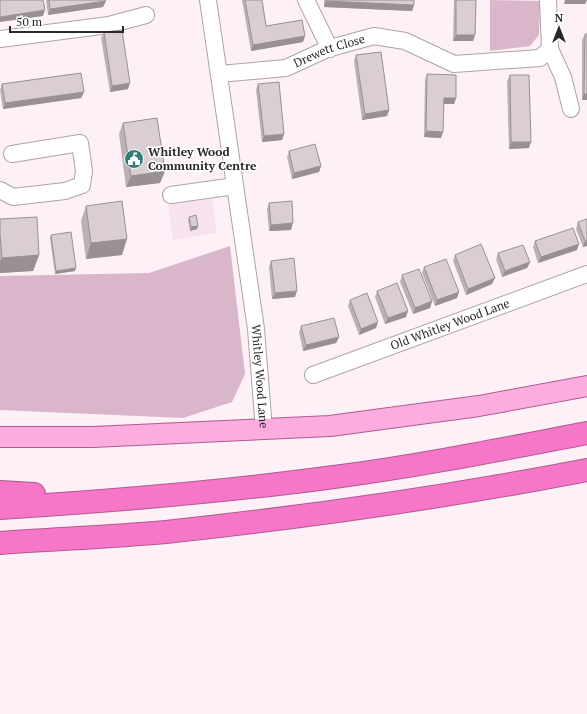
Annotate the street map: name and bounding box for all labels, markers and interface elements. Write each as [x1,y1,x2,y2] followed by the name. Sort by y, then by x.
[10,8,123,34] scale bar
[539,8,579,48] north arrow
[555,11,564,25] text: N
[16,14,43,29] text: 50 m
[291,31,366,70] street label: Drewett Close
[148,144,257,173] place label: Whitley Wood Community Centre
[123,148,145,170] public building icon: Whitley Wood Community Centre
[388,295,512,353] street label: Old Whitley Wood Lane
[249,324,272,429] street label: Whitley Wood Lane

